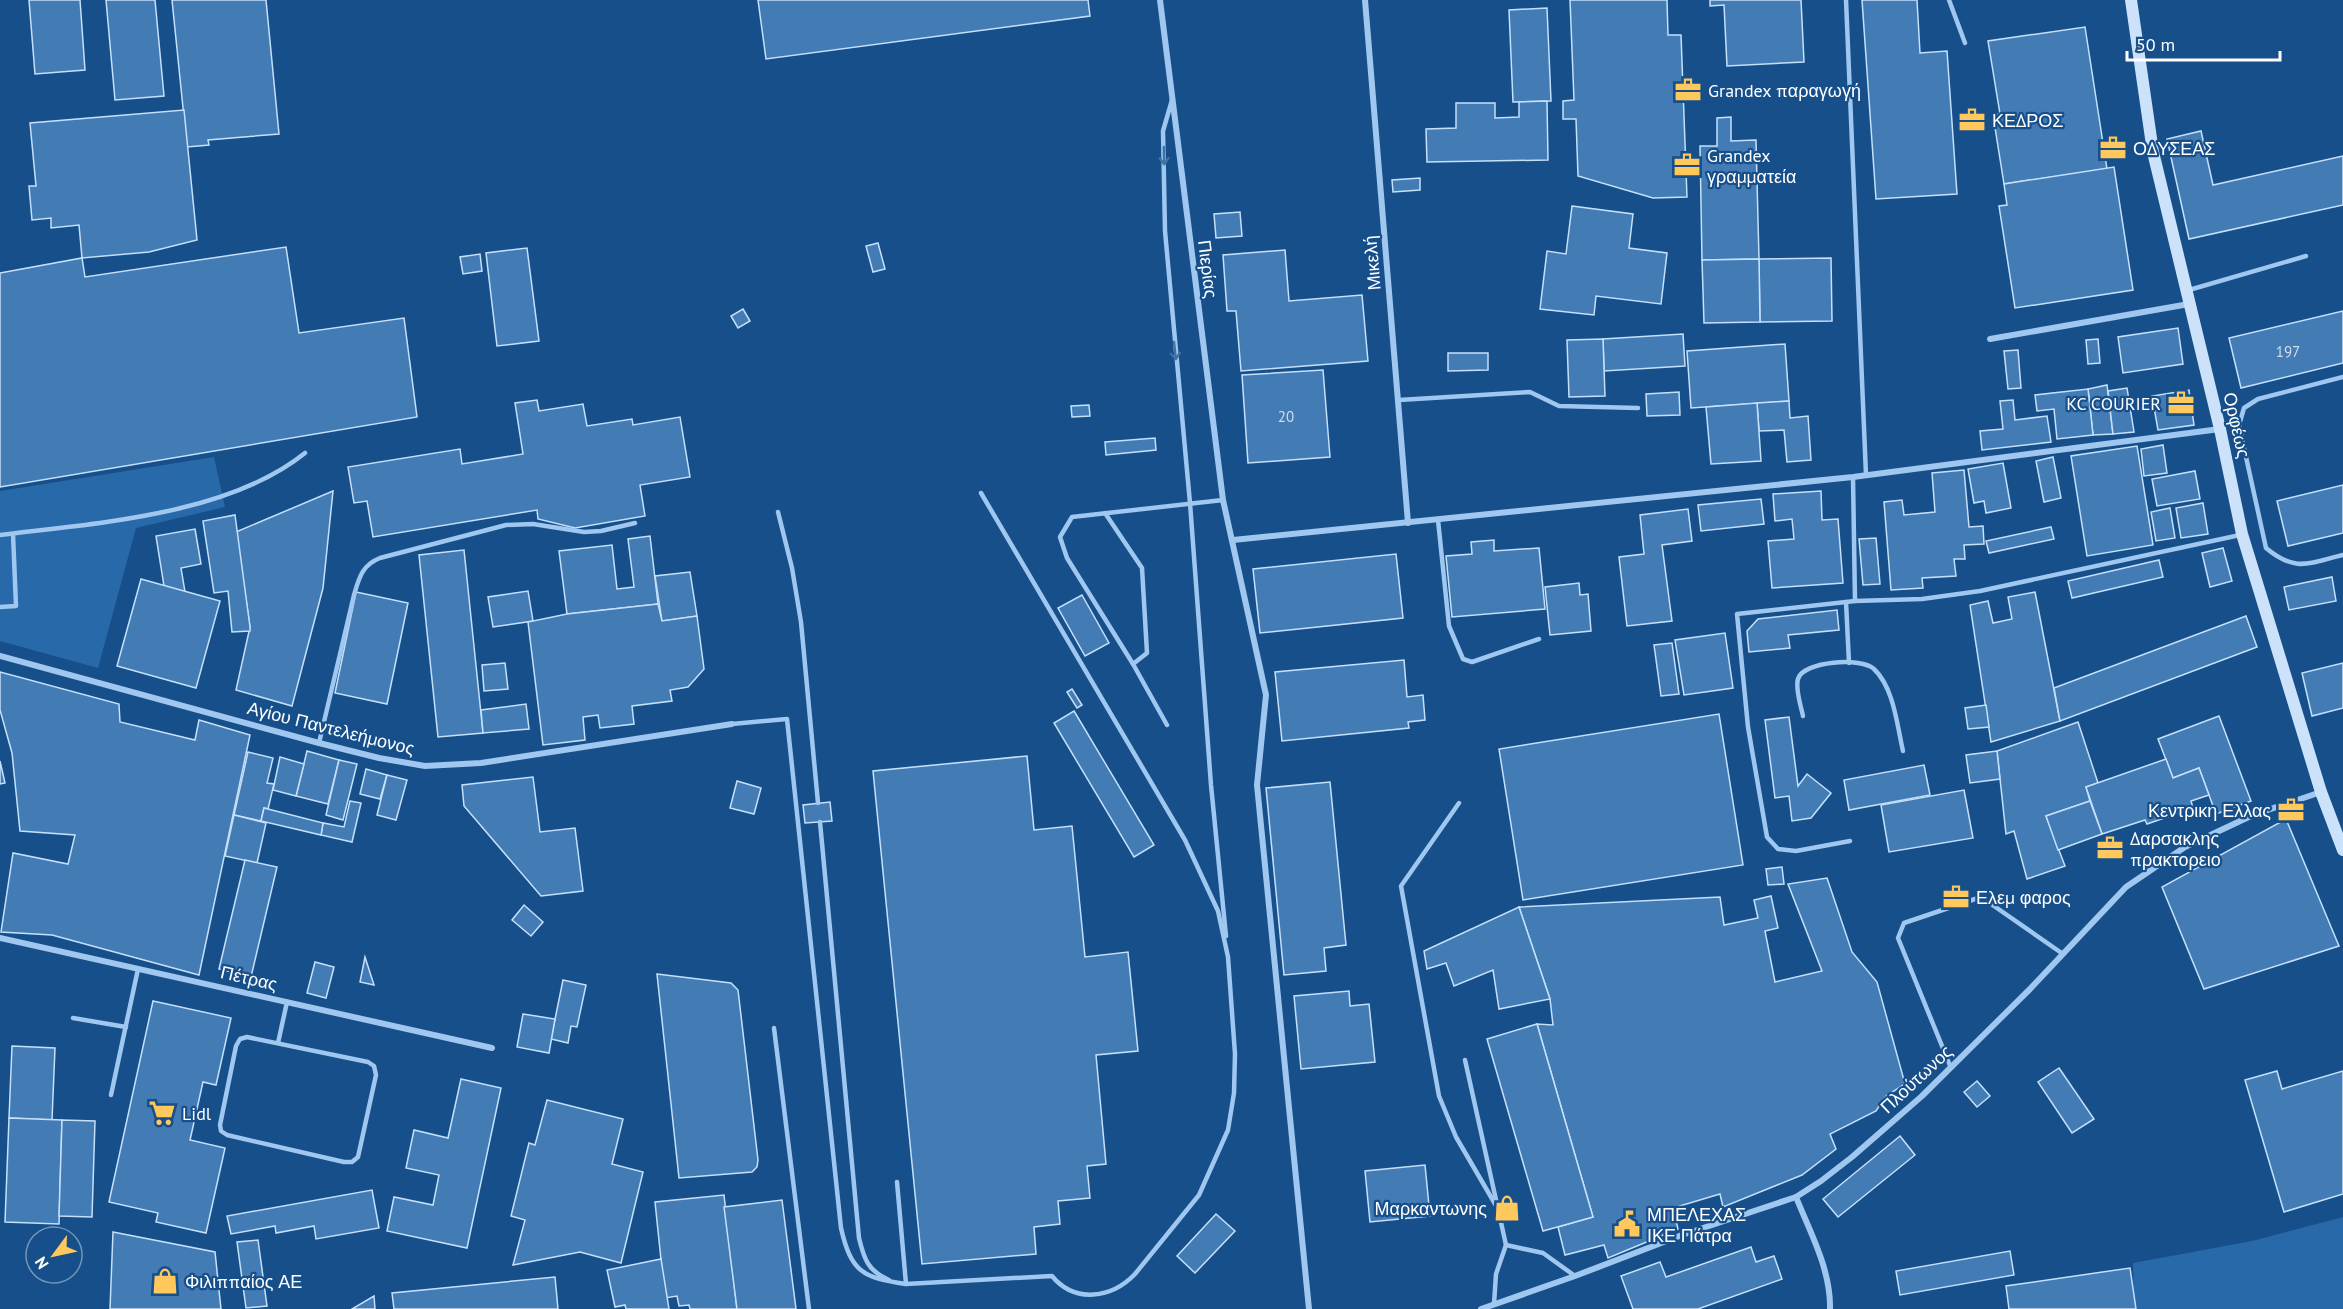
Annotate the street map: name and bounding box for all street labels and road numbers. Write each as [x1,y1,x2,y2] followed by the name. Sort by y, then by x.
[1358,235,1386,291] street label: Μικελή
[1193,239,1223,300] street label: Πιερίας
[2218,390,2256,460] street label: Ορφέως
[245,696,417,760] street label: Αγίου Παντελεήμονος
[218,960,280,996] street label: Πέτρας
[1875,1040,1957,1118] street label: Πλούτωνος

